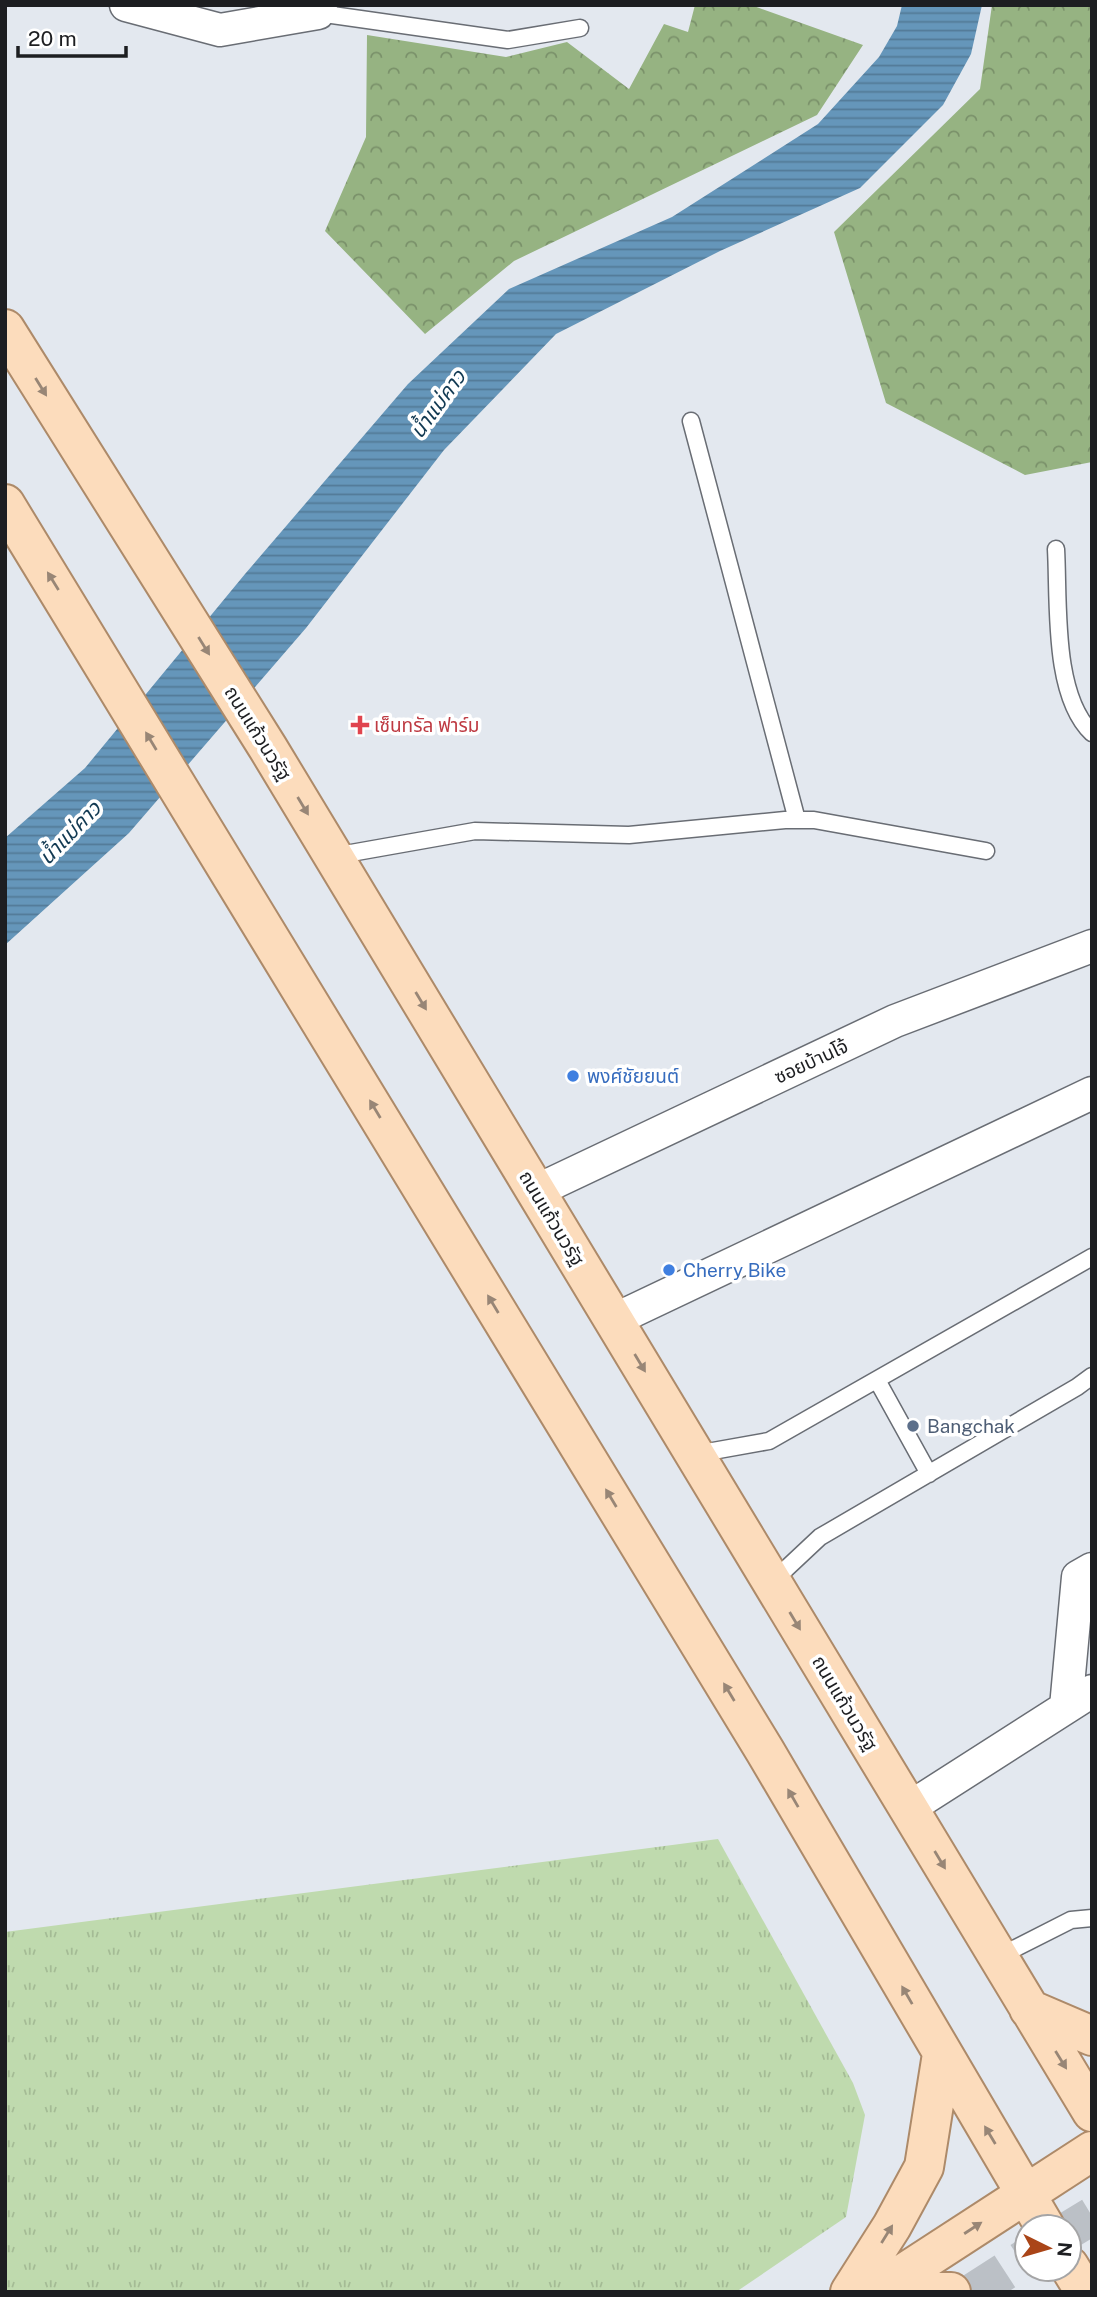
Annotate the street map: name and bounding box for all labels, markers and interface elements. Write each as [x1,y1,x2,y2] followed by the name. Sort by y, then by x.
[18,14,126,58] scale bar
[28,26,77,51] text: 20 m
[403,363,471,443] water label: น้ำแม่คาว
[35,377,48,397] one-way arrow
[46,571,59,590] one-way arrow
[197,637,210,656] one-way arrow
[220,682,296,784] street label: ถนนแก้วนวรัฐ
[374,714,480,736] place label: เซ็นทรัล ฟาร์ม
[352,717,368,733] marker: เซ็นทรัล ฟาร์ม
[145,731,158,751] one-way arrow
[32,794,106,869] water label: น้ำแม่คาว
[297,796,310,816] one-way arrow
[415,991,427,1010] one-way arrow
[771,1034,851,1088] street label: ซอยบ้านโจ้
[587,1065,679,1087] place label: พงศ์ชัยยนต์
[565,1068,581,1084] marker: พงศ์ชัยยนต์
[369,1100,381,1119] one-way arrow
[515,1167,589,1269] street label: ถนนแก้วนวรัฐ
[683,1259,786,1281] place label: Cherry Bike
[661,1262,677,1278] marker: Cherry Bike
[487,1294,500,1313] one-way arrow
[634,1354,646,1373] one-way arrow
[927,1415,1015,1437] place label: Bangchak
[905,1418,921,1434] marker: Bangchak
[605,1488,618,1508] one-way arrow
[789,1611,802,1631] one-way arrow
[808,1652,882,1754] street label: ถนนแก้วนวรัฐ
[723,1683,736,1702] one-way arrow
[787,1789,799,1808] one-way arrow
[934,1851,946,1870] one-way arrow
[901,1985,913,2005] one-way arrow
[1055,2051,1068,2070] one-way arrow
[983,2126,996,2145] one-way arrow
[1013,2213,1083,2283] north arrow
[963,2221,983,2234] one-way arrow
[880,2224,893,2244] one-way arrow
[1053,2241,1077,2258] text: N

